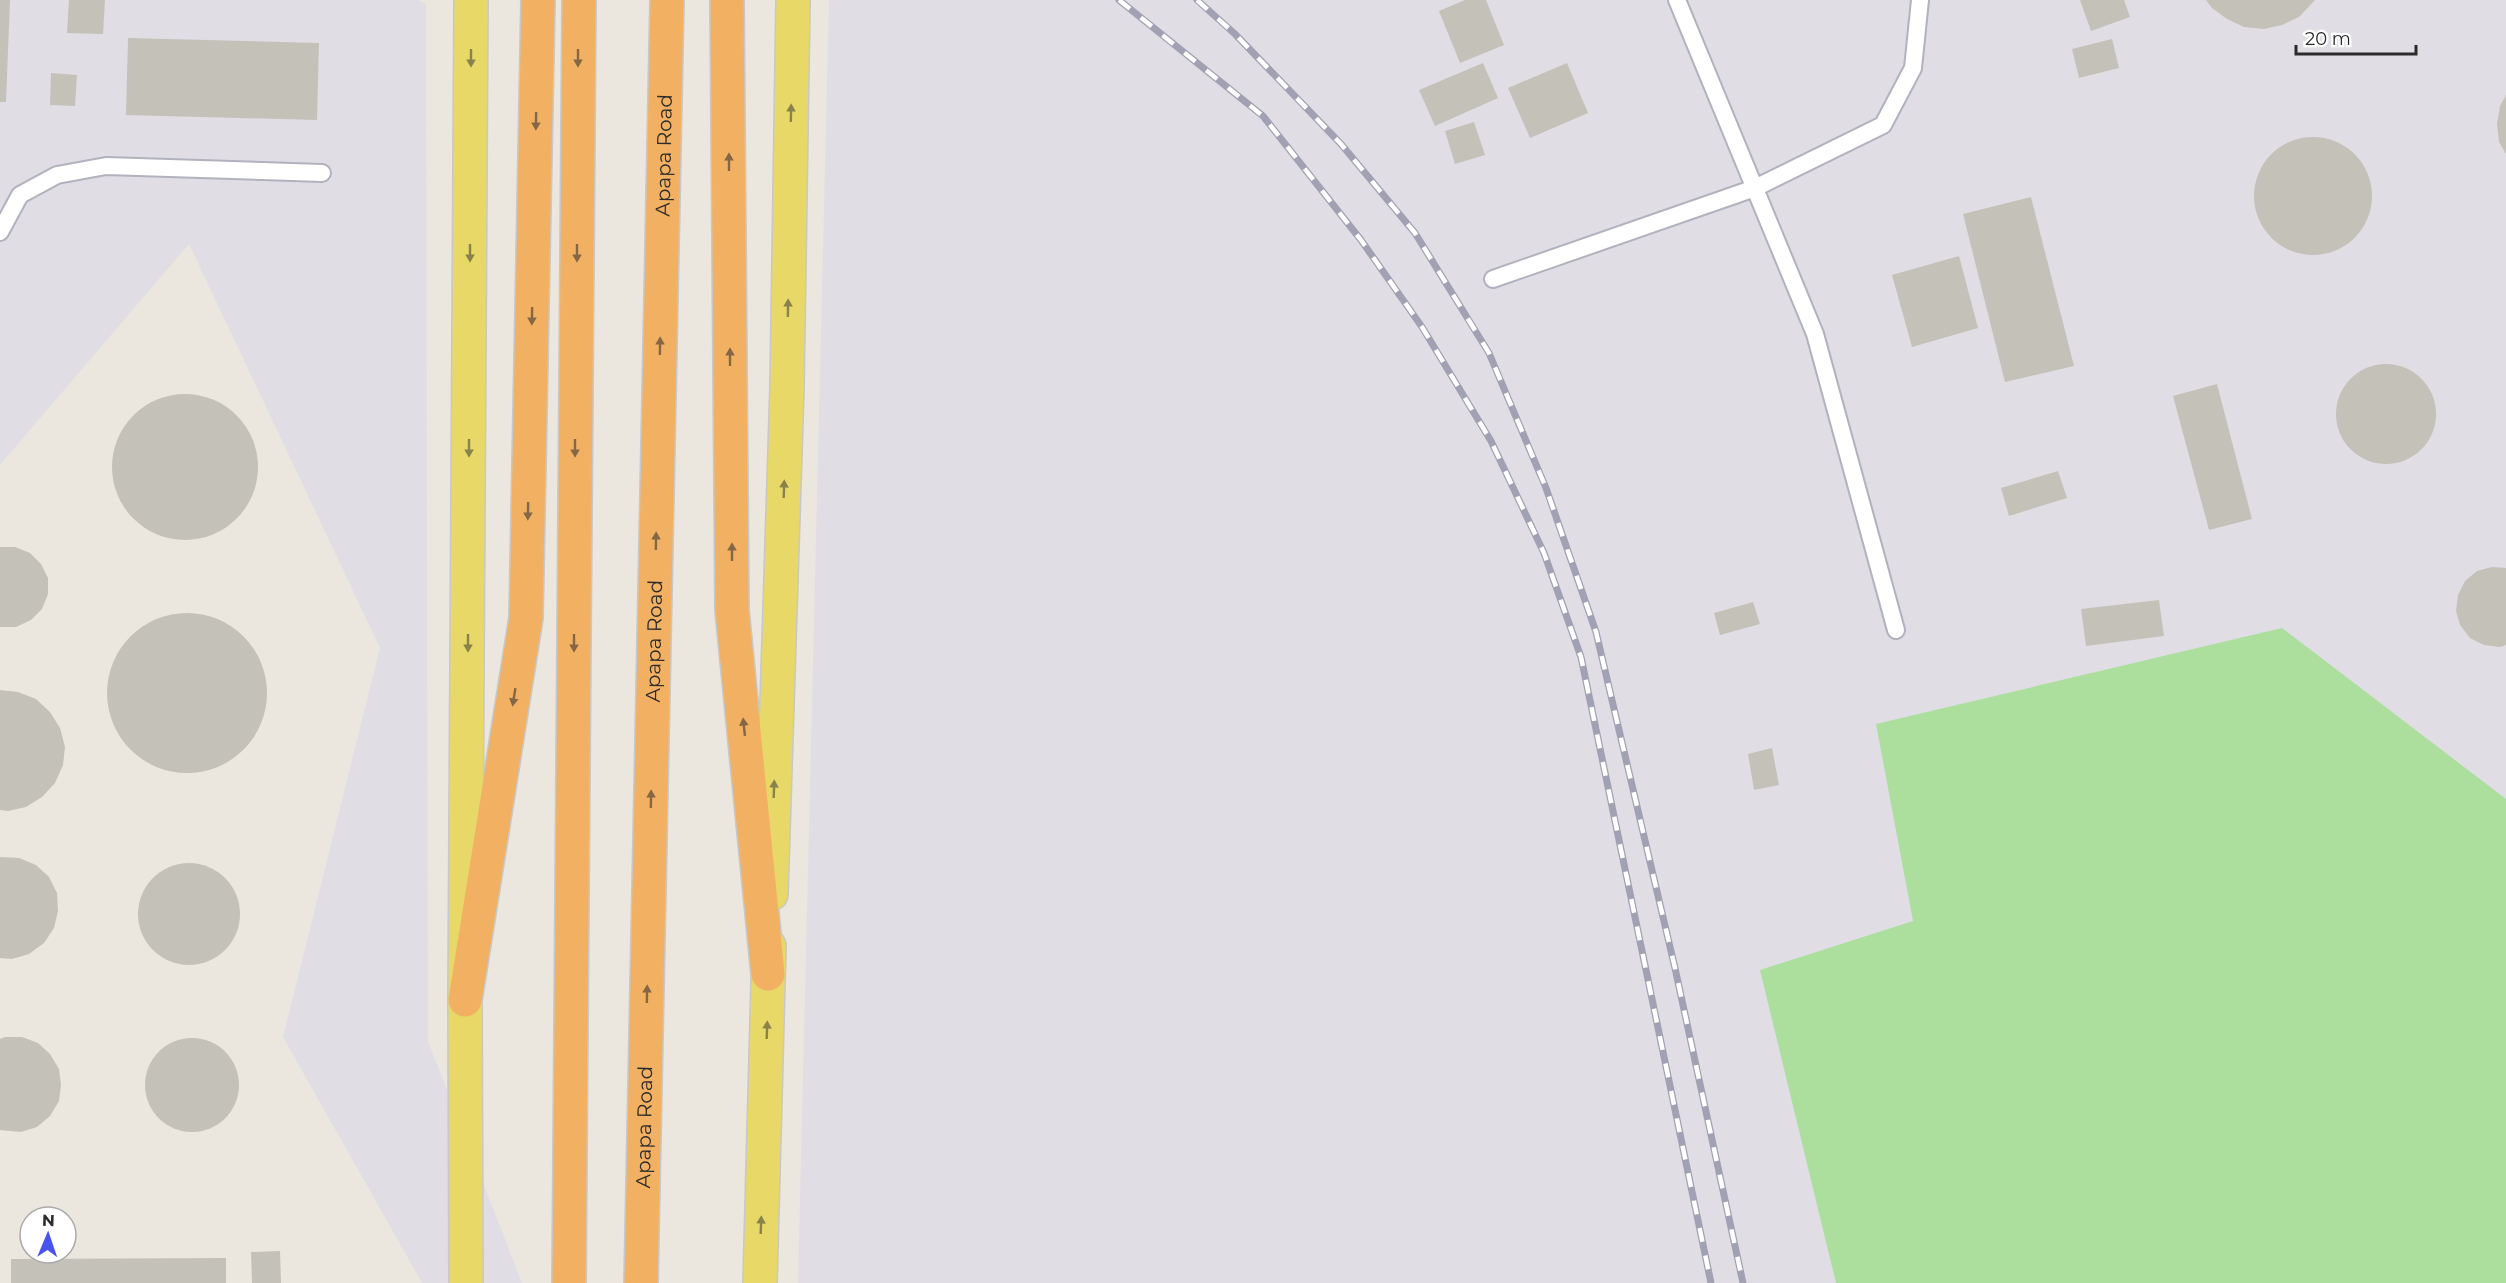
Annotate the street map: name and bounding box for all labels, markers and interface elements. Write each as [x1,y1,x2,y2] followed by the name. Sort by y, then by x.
[2296,18,2416,56] scale bar
[2305,28,2351,50] text: 20 m
[466,49,476,68] one-way arrow
[573,49,583,68] one-way arrow
[651,94,677,217] street label: Apapa Road
[786,103,796,122] one-way arrow
[531,112,541,131] one-way arrow
[724,152,734,171] one-way arrow
[465,244,475,263] one-way arrow
[572,244,582,263] one-way arrow
[783,298,793,317] one-way arrow
[527,307,537,326] one-way arrow
[655,336,665,355] one-way arrow
[725,347,735,366] one-way arrow
[464,439,474,458] one-way arrow
[570,439,580,458] one-way arrow
[779,480,788,499] one-way arrow
[524,502,533,521] one-way arrow
[651,531,661,550] one-way arrow
[727,542,737,561] one-way arrow
[641,580,667,703] street label: Apapa Road
[463,634,472,653] one-way arrow
[569,634,579,653] one-way arrow
[509,688,518,707] one-way arrow
[739,718,749,737] one-way arrow
[770,780,779,799] one-way arrow
[646,789,656,808] one-way arrow
[642,984,652,1003] one-way arrow
[762,1020,772,1039] one-way arrow
[631,1066,657,1189] street label: Apapa Road
[18,1205,78,1265] north arrow
[42,1211,55,1230] text: N
[757,1215,766,1234] one-way arrow

